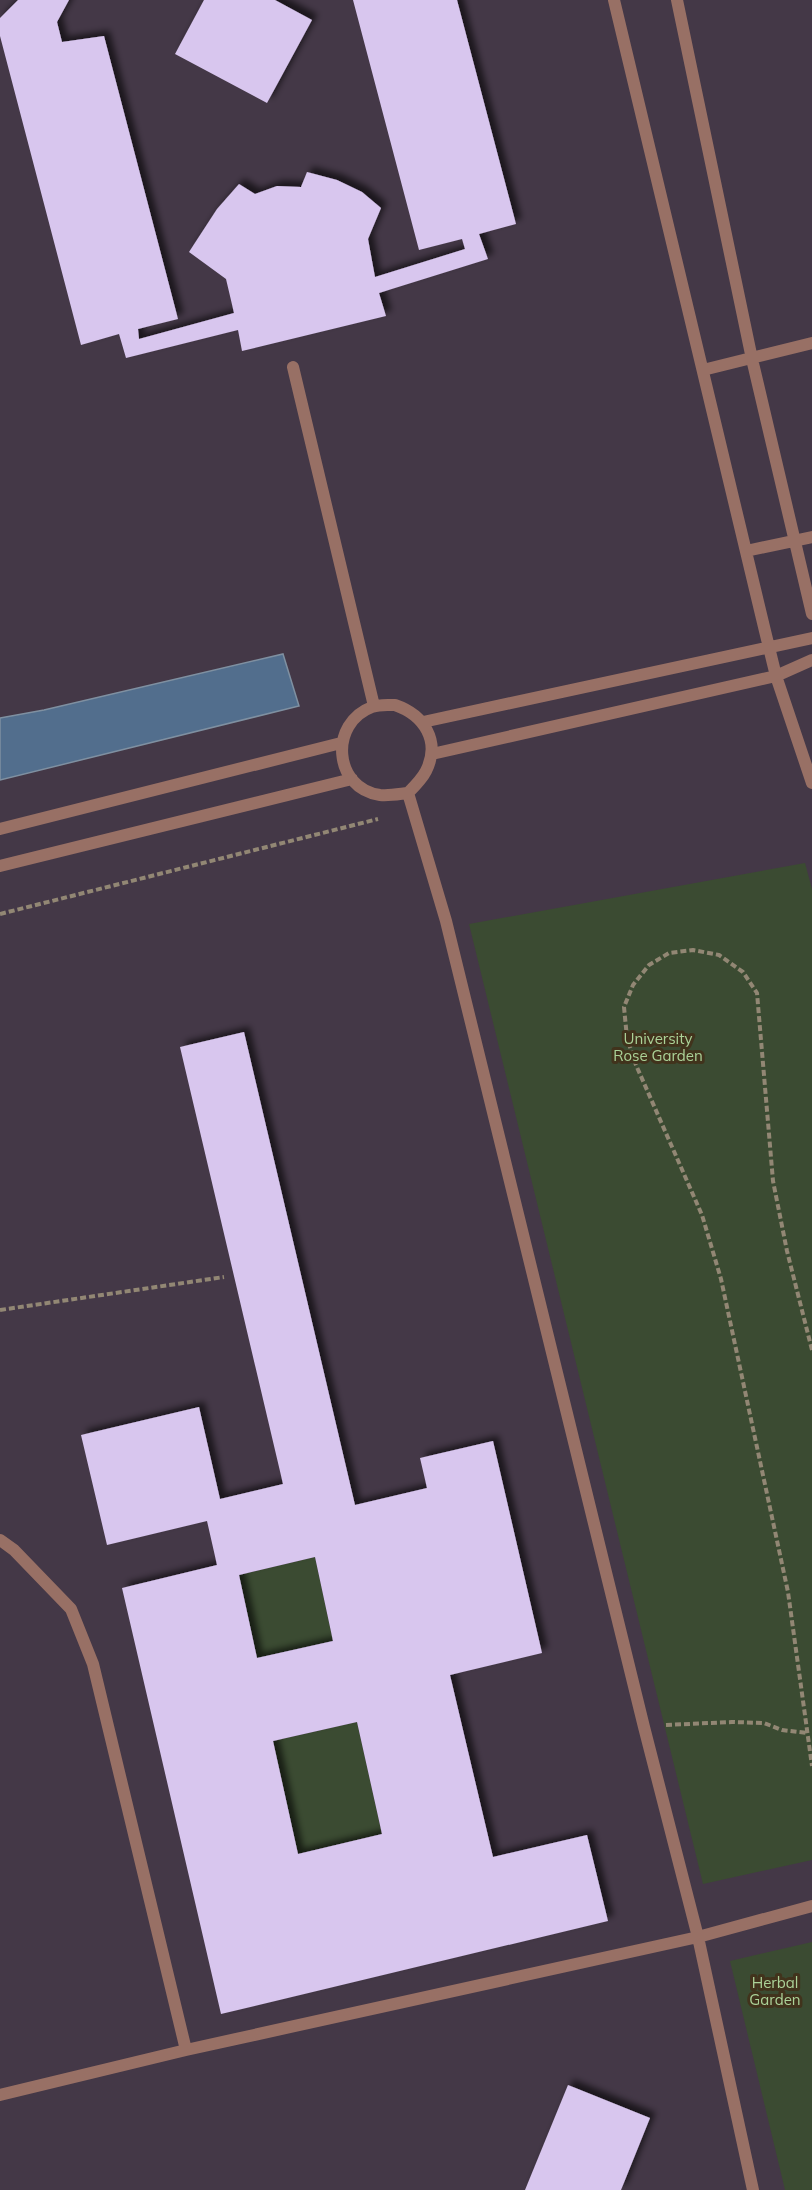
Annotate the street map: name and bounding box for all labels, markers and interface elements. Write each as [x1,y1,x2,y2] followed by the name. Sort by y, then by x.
[613,1029,703,1065] park label: University Rose Garden
[749,1973,801,2009] park label: Herbal Garden

